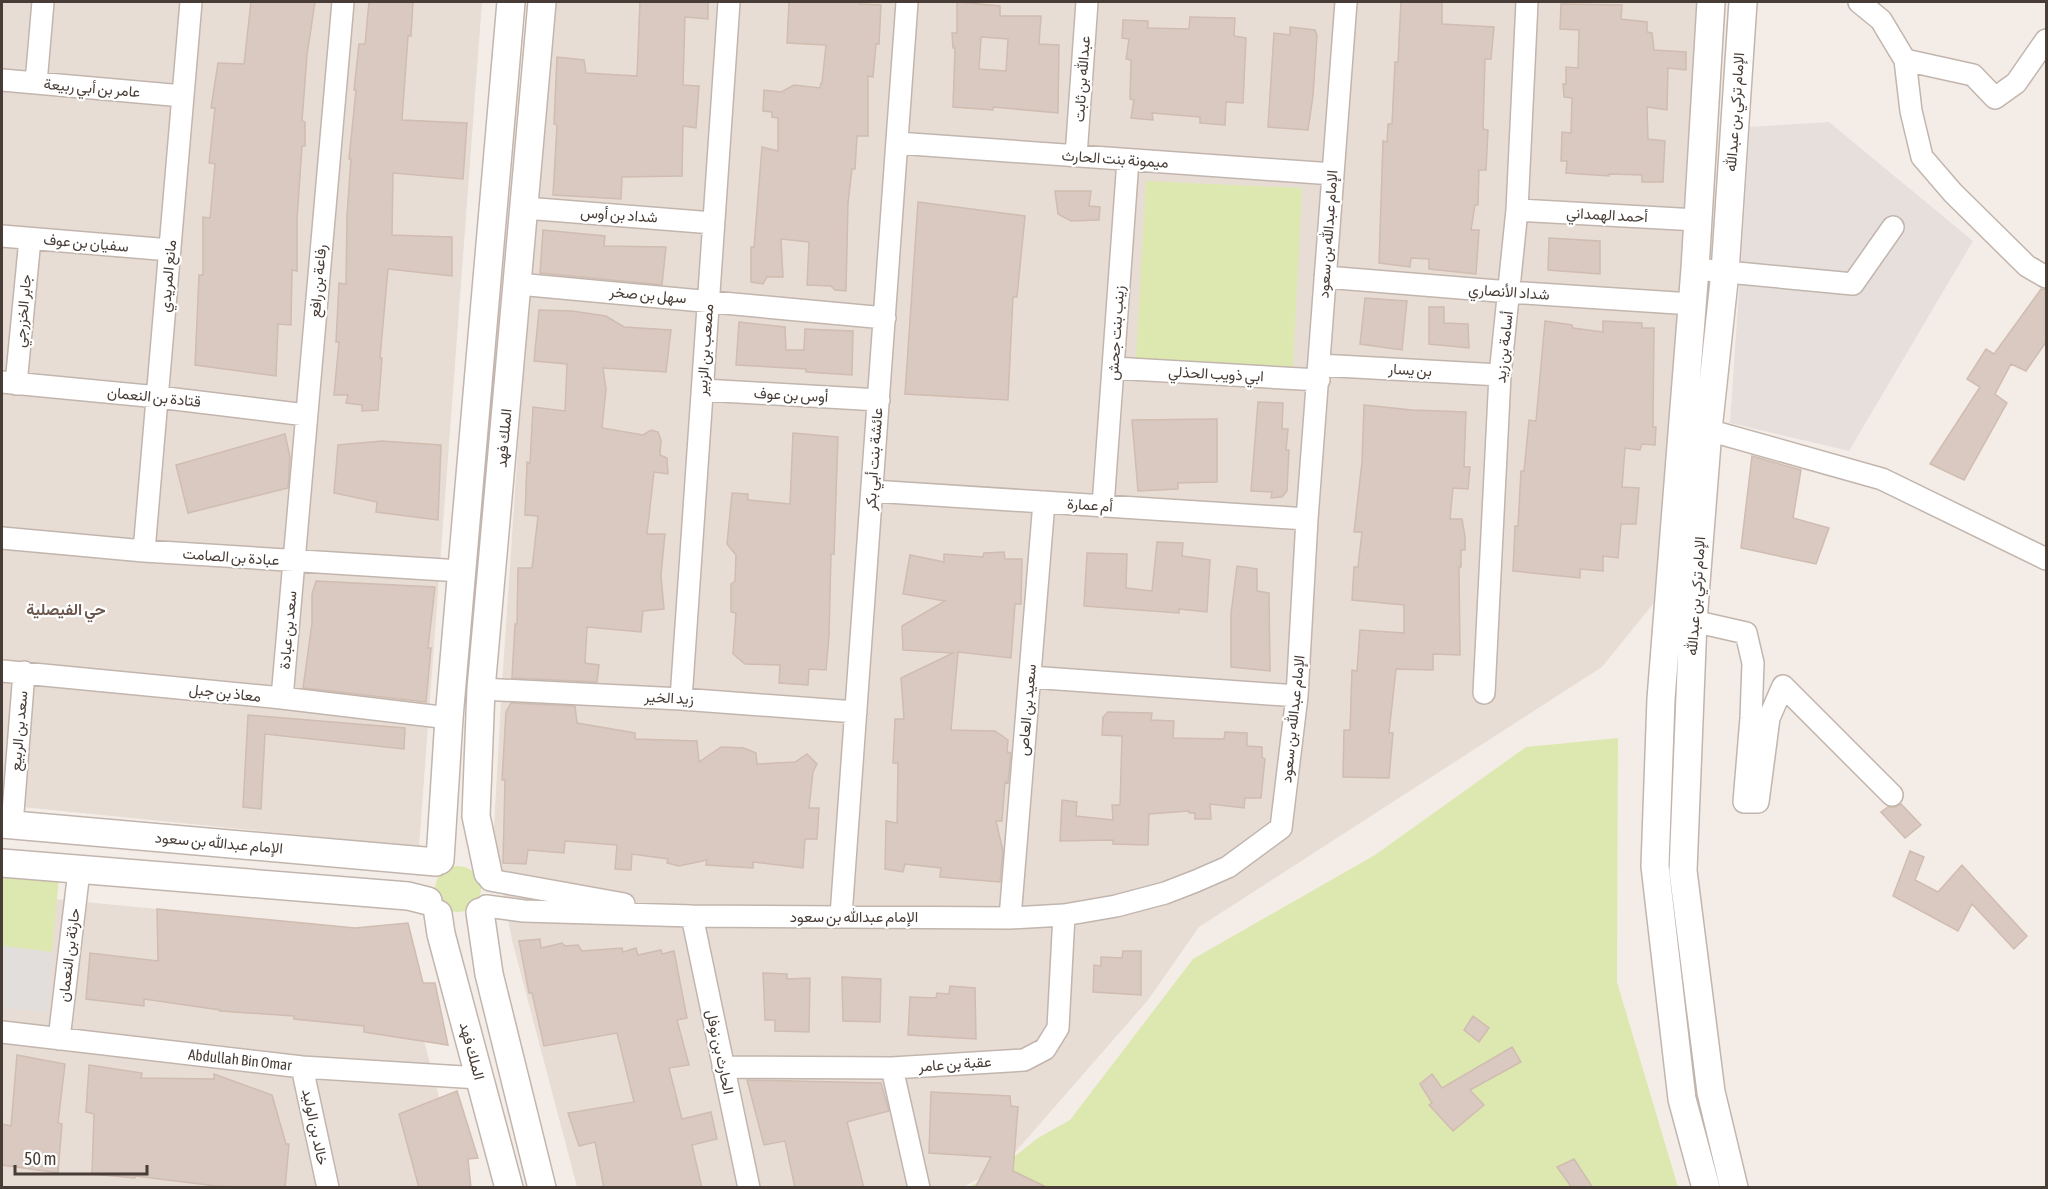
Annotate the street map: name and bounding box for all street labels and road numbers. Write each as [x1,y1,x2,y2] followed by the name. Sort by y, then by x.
[1070,35,1095,123] street label: عبدالله بن ثابت
[1722,52,1752,173] street label: الإمام تركي بن عبدالله
[43,75,141,105] street label: عامر بن أبي ربيعة
[1061,146,1169,172] street label: ميمونة بنت الحارث
[1315,169,1342,299] street label: الإمام عبدالله بن سعود
[580,203,659,228] street label: شداد بن أوس
[1566,204,1649,230] street label: أحمد الهمداني
[42,230,130,257] street label: سفيان بن عوف
[156,239,184,313] street label: مانع المريدي
[306,244,332,318] street label: رفاعة بن رافع
[11,274,39,349] street label: جابر الخزرجي
[1468,280,1550,308] street label: شداد الأنصاري
[608,283,687,308] street label: سهل بن صخر
[1104,285,1129,381] street label: زينب بنت جحش
[693,303,718,398] street label: مصعب بن الزبير
[1491,310,1518,384] street label: أسامة بن زيد
[1387,360,1432,381] street label: بن يسار
[1168,363,1264,389] street label: ابي ذويب الحذلي
[106,383,202,412] street label: قتادة بن النعمان
[753,384,829,407] street label: أوس بن عوف
[861,407,891,512] street label: عائشة بنت أبي بكر
[492,408,516,468] street label: الملك فهد
[1066,494,1114,517] street label: أم عمارة
[1683,536,1713,657] street label: الإمام تركي بن عبدالله
[182,545,280,570] street label: عبادة بن الصامت
[276,590,301,670] street label: سعد بن عبادة
[1277,654,1310,784] street label: الإمام عبدالله بن سعود
[1014,663,1041,757] street label: سعيد بن العاص
[188,680,262,707] street label: معاذ بن جبل
[643,688,694,708] street label: زيد الخير
[7,690,33,772] street label: سعد بن الربيع
[154,828,284,859] street label: الإمام عبدالله بن سعود
[54,907,85,1003] street label: حارثة بن النعمان
[790,908,918,927] street label: الإمام عبدالله بن سعود
[701,1008,738,1096] street label: الحارث بن نوفل
[456,1020,488,1082] street label: الملك فهد
[187,1046,293,1073] street label: Abdullah Bin Omar
[917,1052,992,1077] street label: عقبة بن عامر
[297,1087,332,1167] street label: خالد بن الوليد

